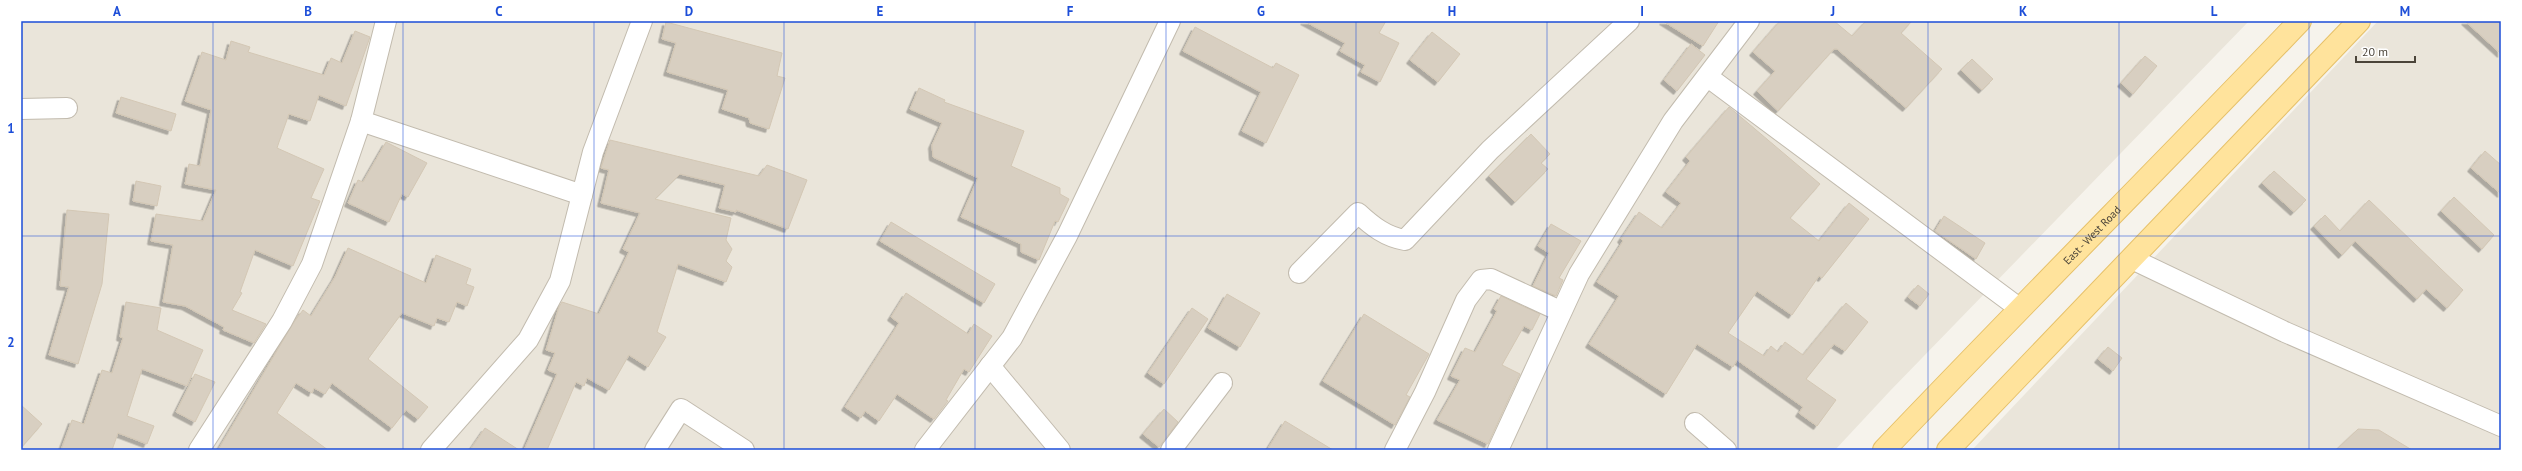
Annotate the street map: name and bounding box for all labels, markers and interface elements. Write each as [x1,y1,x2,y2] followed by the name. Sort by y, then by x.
[113,3,121,20] text: A
[304,3,312,20] text: B
[495,3,503,20] text: C
[685,3,693,20] text: D
[877,3,884,20] text: E
[1067,3,1074,20] text: F
[1257,3,1265,20] text: G
[1448,3,1456,20] text: H
[1640,3,1644,20] text: I
[1830,3,1835,20] text: J
[2019,3,2027,20] text: K
[2211,3,2218,20] text: L
[2400,3,2410,20] text: M
[2356,38,2415,64] scale bar
[2362,44,2388,59] text: 20 m
[7,120,15,137] text: 1
[2060,203,2124,267] street label: East - West Road
[7,334,15,351] text: 2

